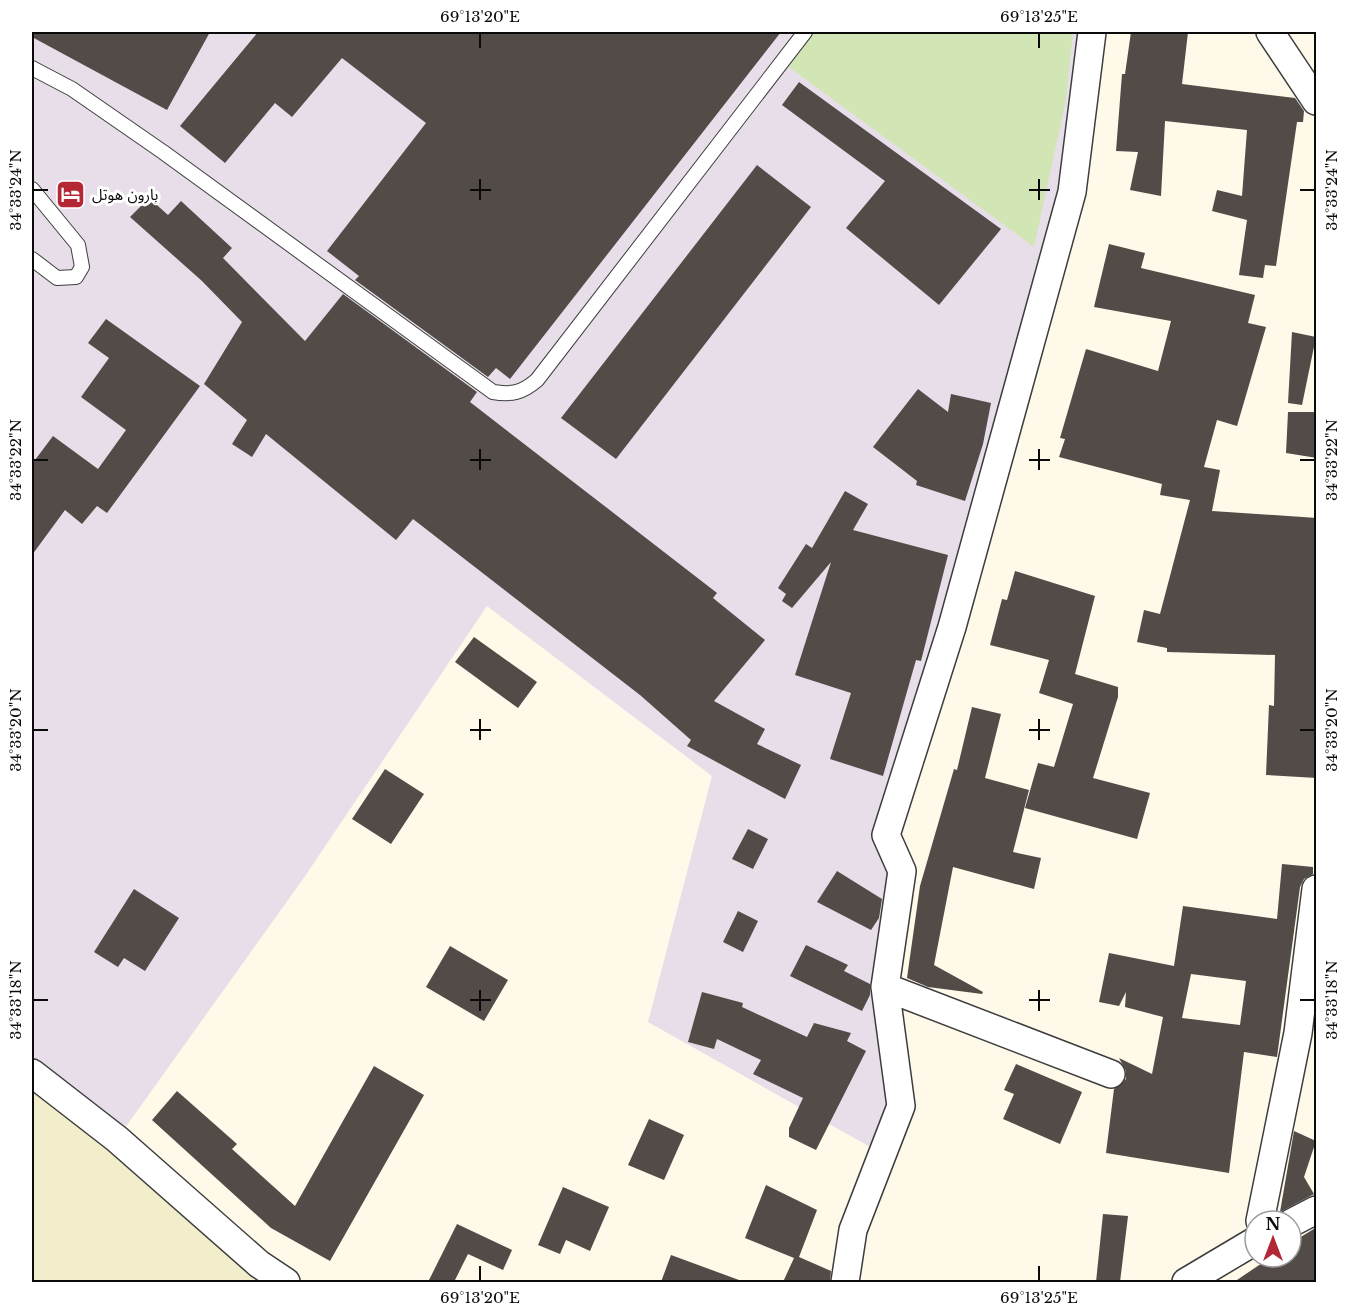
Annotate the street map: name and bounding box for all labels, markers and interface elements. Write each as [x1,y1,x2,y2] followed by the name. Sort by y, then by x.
[440,7,520,26] text: 69°13'20"E
[1000,7,1078,26] text: 69°13'25"E
[6,149,25,231] text: 34°33'24"N
[1322,149,1341,231] text: 34°33'24"N
[55,178,87,210] hotel icon: بارون هوتل
[92,185,158,204] place label: بارون هوتل
[6,419,25,501] text: 34°33'22"N
[1322,419,1341,501] text: 34°33'22"N
[6,688,25,772] text: 34°33'20"N
[1322,688,1341,772] text: 34°33'20"N
[6,960,25,1040] text: 34°33'18"N
[1322,960,1341,1040] text: 34°33'18"N
[1243,1209,1303,1269] north arrow
[1265,1214,1281,1234] text: N
[440,1288,520,1307] text: 69°13'20"E
[1000,1288,1078,1307] text: 69°13'25"E

